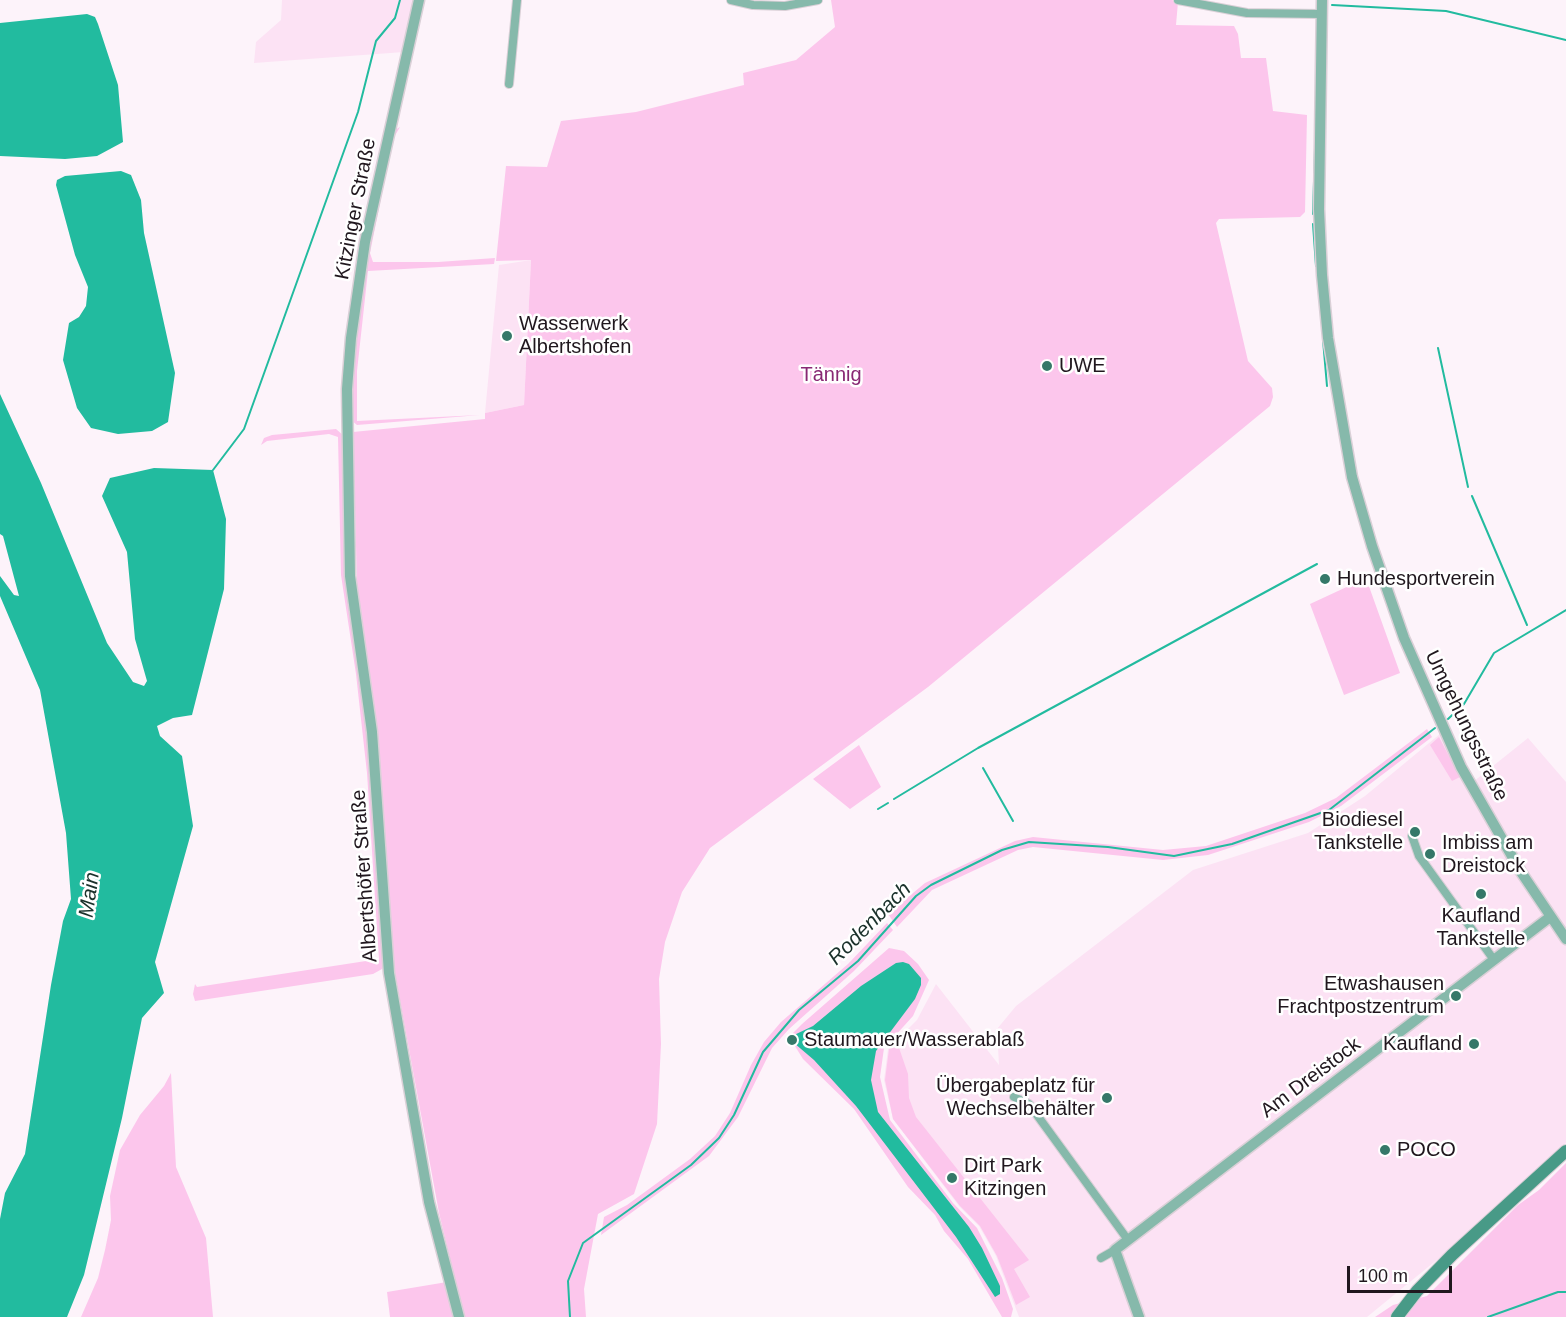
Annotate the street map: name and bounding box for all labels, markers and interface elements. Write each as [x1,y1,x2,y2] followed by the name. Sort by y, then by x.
[331,136,381,282] street label: Kitzinger Straße
[519,312,631,359] place label: Wasserwerk Albertshofen
[500,329,514,343] marker: Wasserwerk Albertshofen
[1059,354,1106,378] place label: UWE
[1040,359,1054,373] marker: UWE
[800,363,862,387] park label: Tännig
[1337,567,1495,591] place label: Hundesportverein
[1318,572,1332,586] marker: Hundesportverein
[1419,647,1513,805] street label: Umgehungsstraße
[347,789,383,963] street label: Albertshöfer Straße
[1314,808,1403,855] place label: Biodiesel Tankstelle
[1408,825,1422,839] marker: Biodiesel Tankstelle
[1442,831,1533,878] place label: Imbiss am Dreistock
[1423,847,1437,861] marker: Imbiss am Dreistock
[74,871,106,919] water label: Main
[823,877,917,971] water label: Rodenbach
[1474,887,1488,901] marker: Kaufland Tankstelle
[1437,904,1525,951] place label: Kaufland Tankstelle
[1277,972,1444,1019] place label: Etwashausen Frachtpostzentrum
[1449,989,1463,1003] marker: Etwashausen Frachtpostzentrum
[804,1028,1024,1052] place label: Staumauer/Wasserablaß
[1383,1032,1462,1056] place label: Kaufland
[785,1033,799,1047] marker: Staumauer/Wasserablaß
[1256,1033,1366,1123] street label: Am Dreistock
[1467,1037,1481,1051] marker: Kaufland
[936,1074,1095,1121] place label: Übergabeplatz für Wechselbehälter
[1100,1091,1114,1105] marker: Übergabeplatz für Wechselbehälter
[1397,1138,1456,1162] place label: POCO
[1378,1143,1392,1157] marker: POCO
[964,1154,1046,1201] place label: Dirt Park Kitzingen
[945,1171,959,1185] marker: Dirt Park Kitzingen
[1350,1254,1455,1292] scale bar
[1358,1266,1408,1286] text: 100 m

